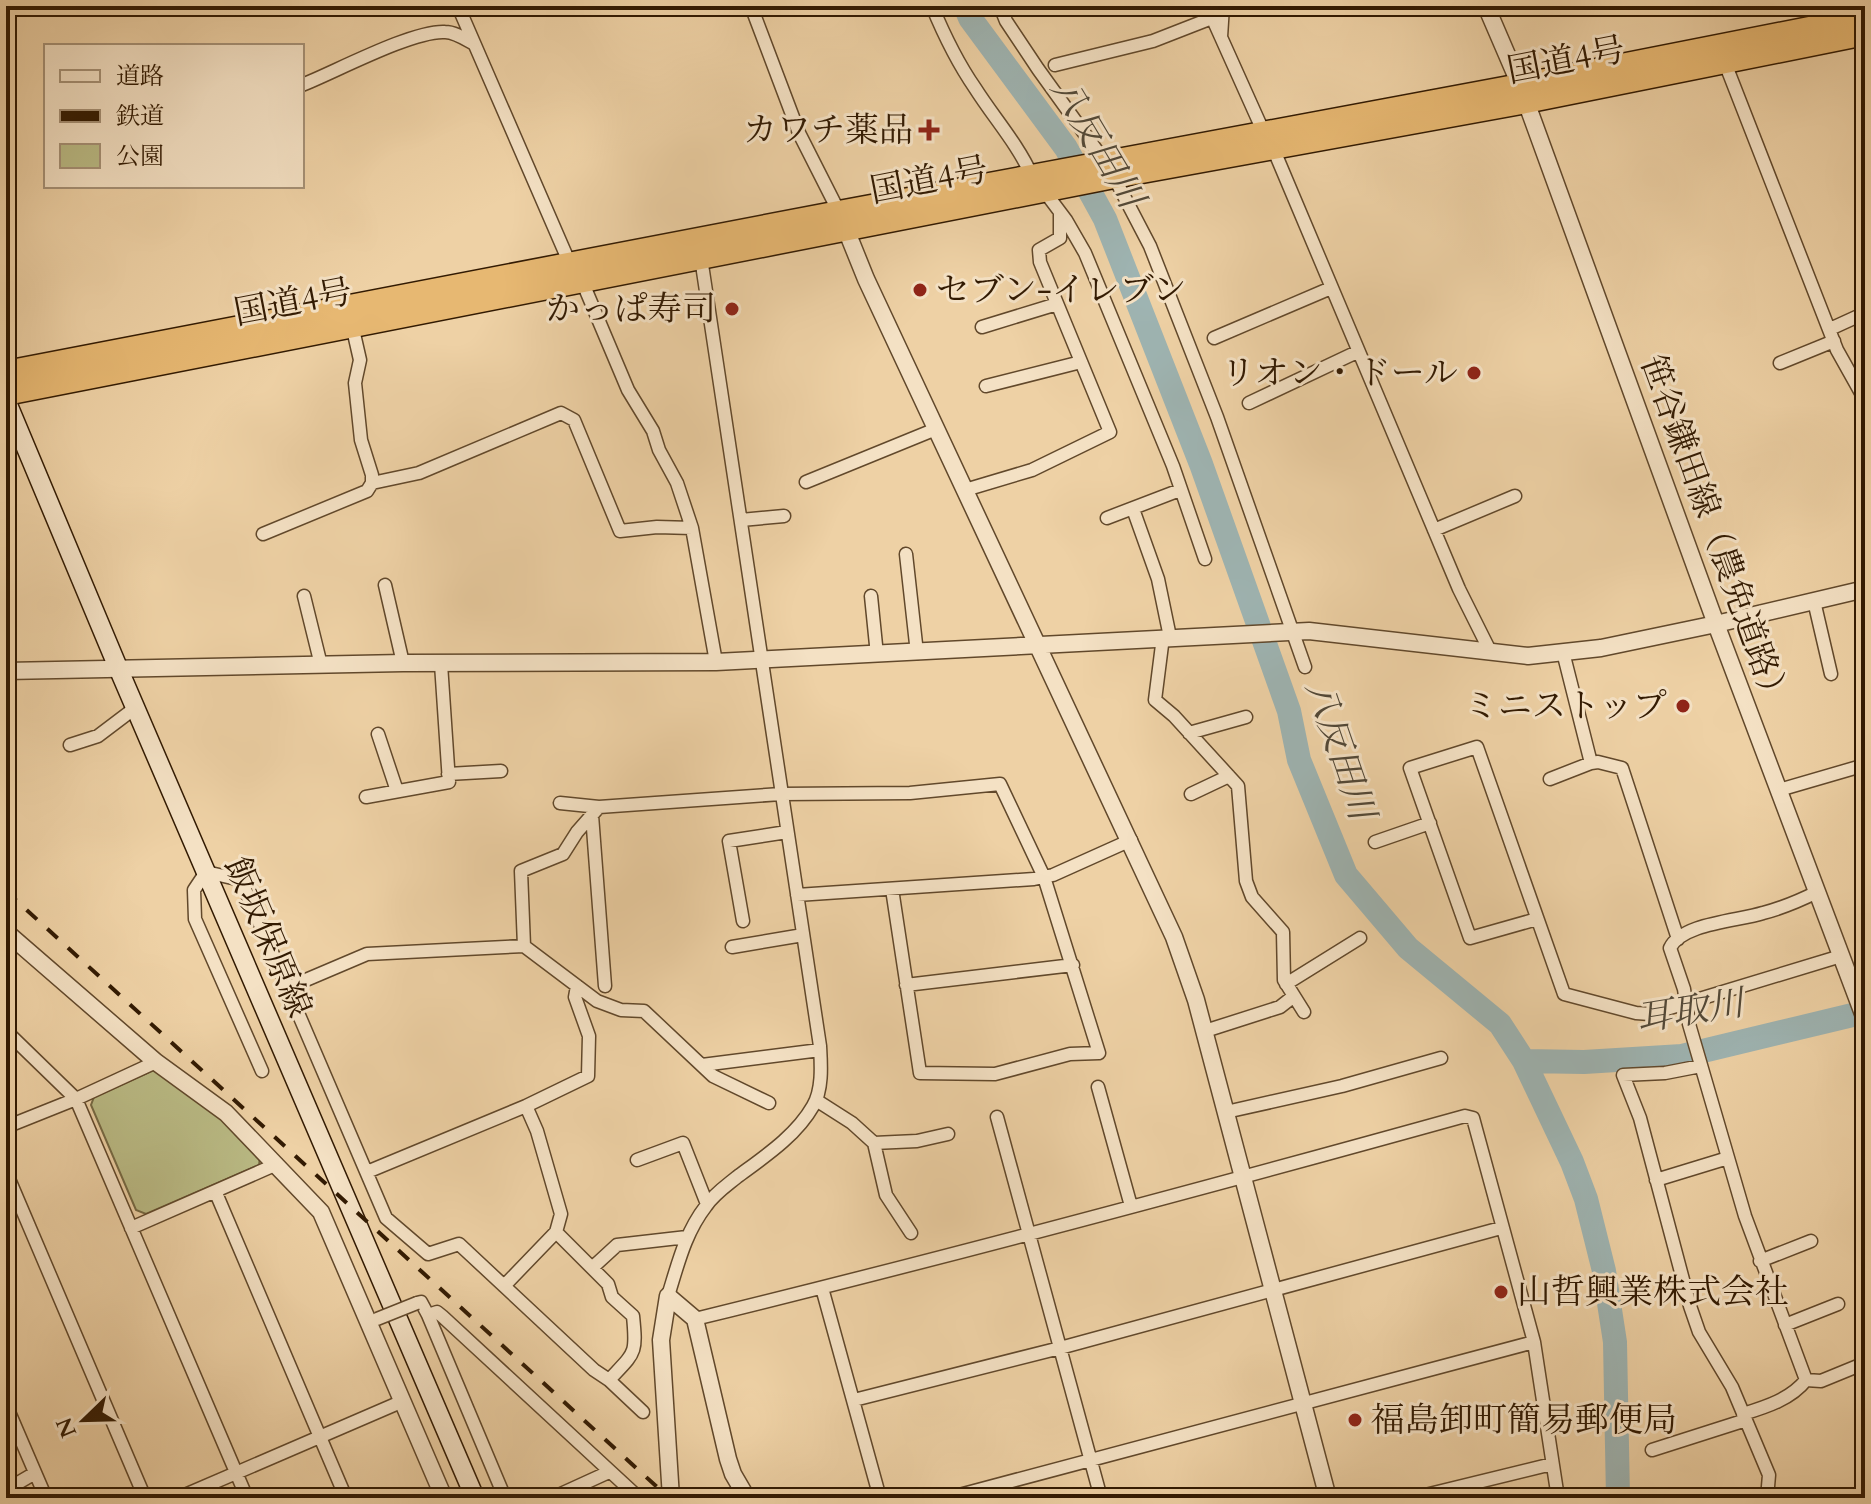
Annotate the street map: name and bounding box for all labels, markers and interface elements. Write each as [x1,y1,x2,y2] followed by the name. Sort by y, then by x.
[1503,26,1629,94] street label: 国道4号
[44,44,304,188] legend
[116,60,164,93] text: 道路
[1039,69,1157,221] water label: 八反田川
[116,100,164,133] text: 鉄道
[743,107,913,153] place label: カワチ薬品
[920,121,938,139] marker: カワチ薬品
[116,140,164,173] text: 公園
[866,146,992,214] street label: 国道4号
[936,267,1186,313] place label: セブン-イレブン
[230,268,356,336] street label: 国道4号
[911,281,929,299] marker: セブン-イレブン
[546,286,716,332] place label: かっぱ寿司
[723,300,741,318] marker: かっぱ寿司
[1629,348,1801,716] street label: 笹谷鎌田線（農免道路）
[1221,350,1458,396] place label: リオン・ドール
[1465,364,1483,382] marker: リオン・ドール
[1293,674,1388,830] water label: 八反田川
[1464,683,1667,729] place label: ミニストップ
[1674,697,1692,715] marker: ミニストップ
[214,850,322,1024] street label: 飯坂保原線
[1633,978,1751,1044] water label: 耳取川
[1517,1269,1789,1315] place label: 山哲興業株式会社
[1492,1283,1510,1301] marker: 山哲興業株式会社
[44,1380,124,1460] north arrow
[1371,1397,1677,1443] place label: 福島卸町簡易郵便局
[1346,1411,1364,1429] marker: 福島卸町簡易郵便局
[49,1413,84,1442] text: N

